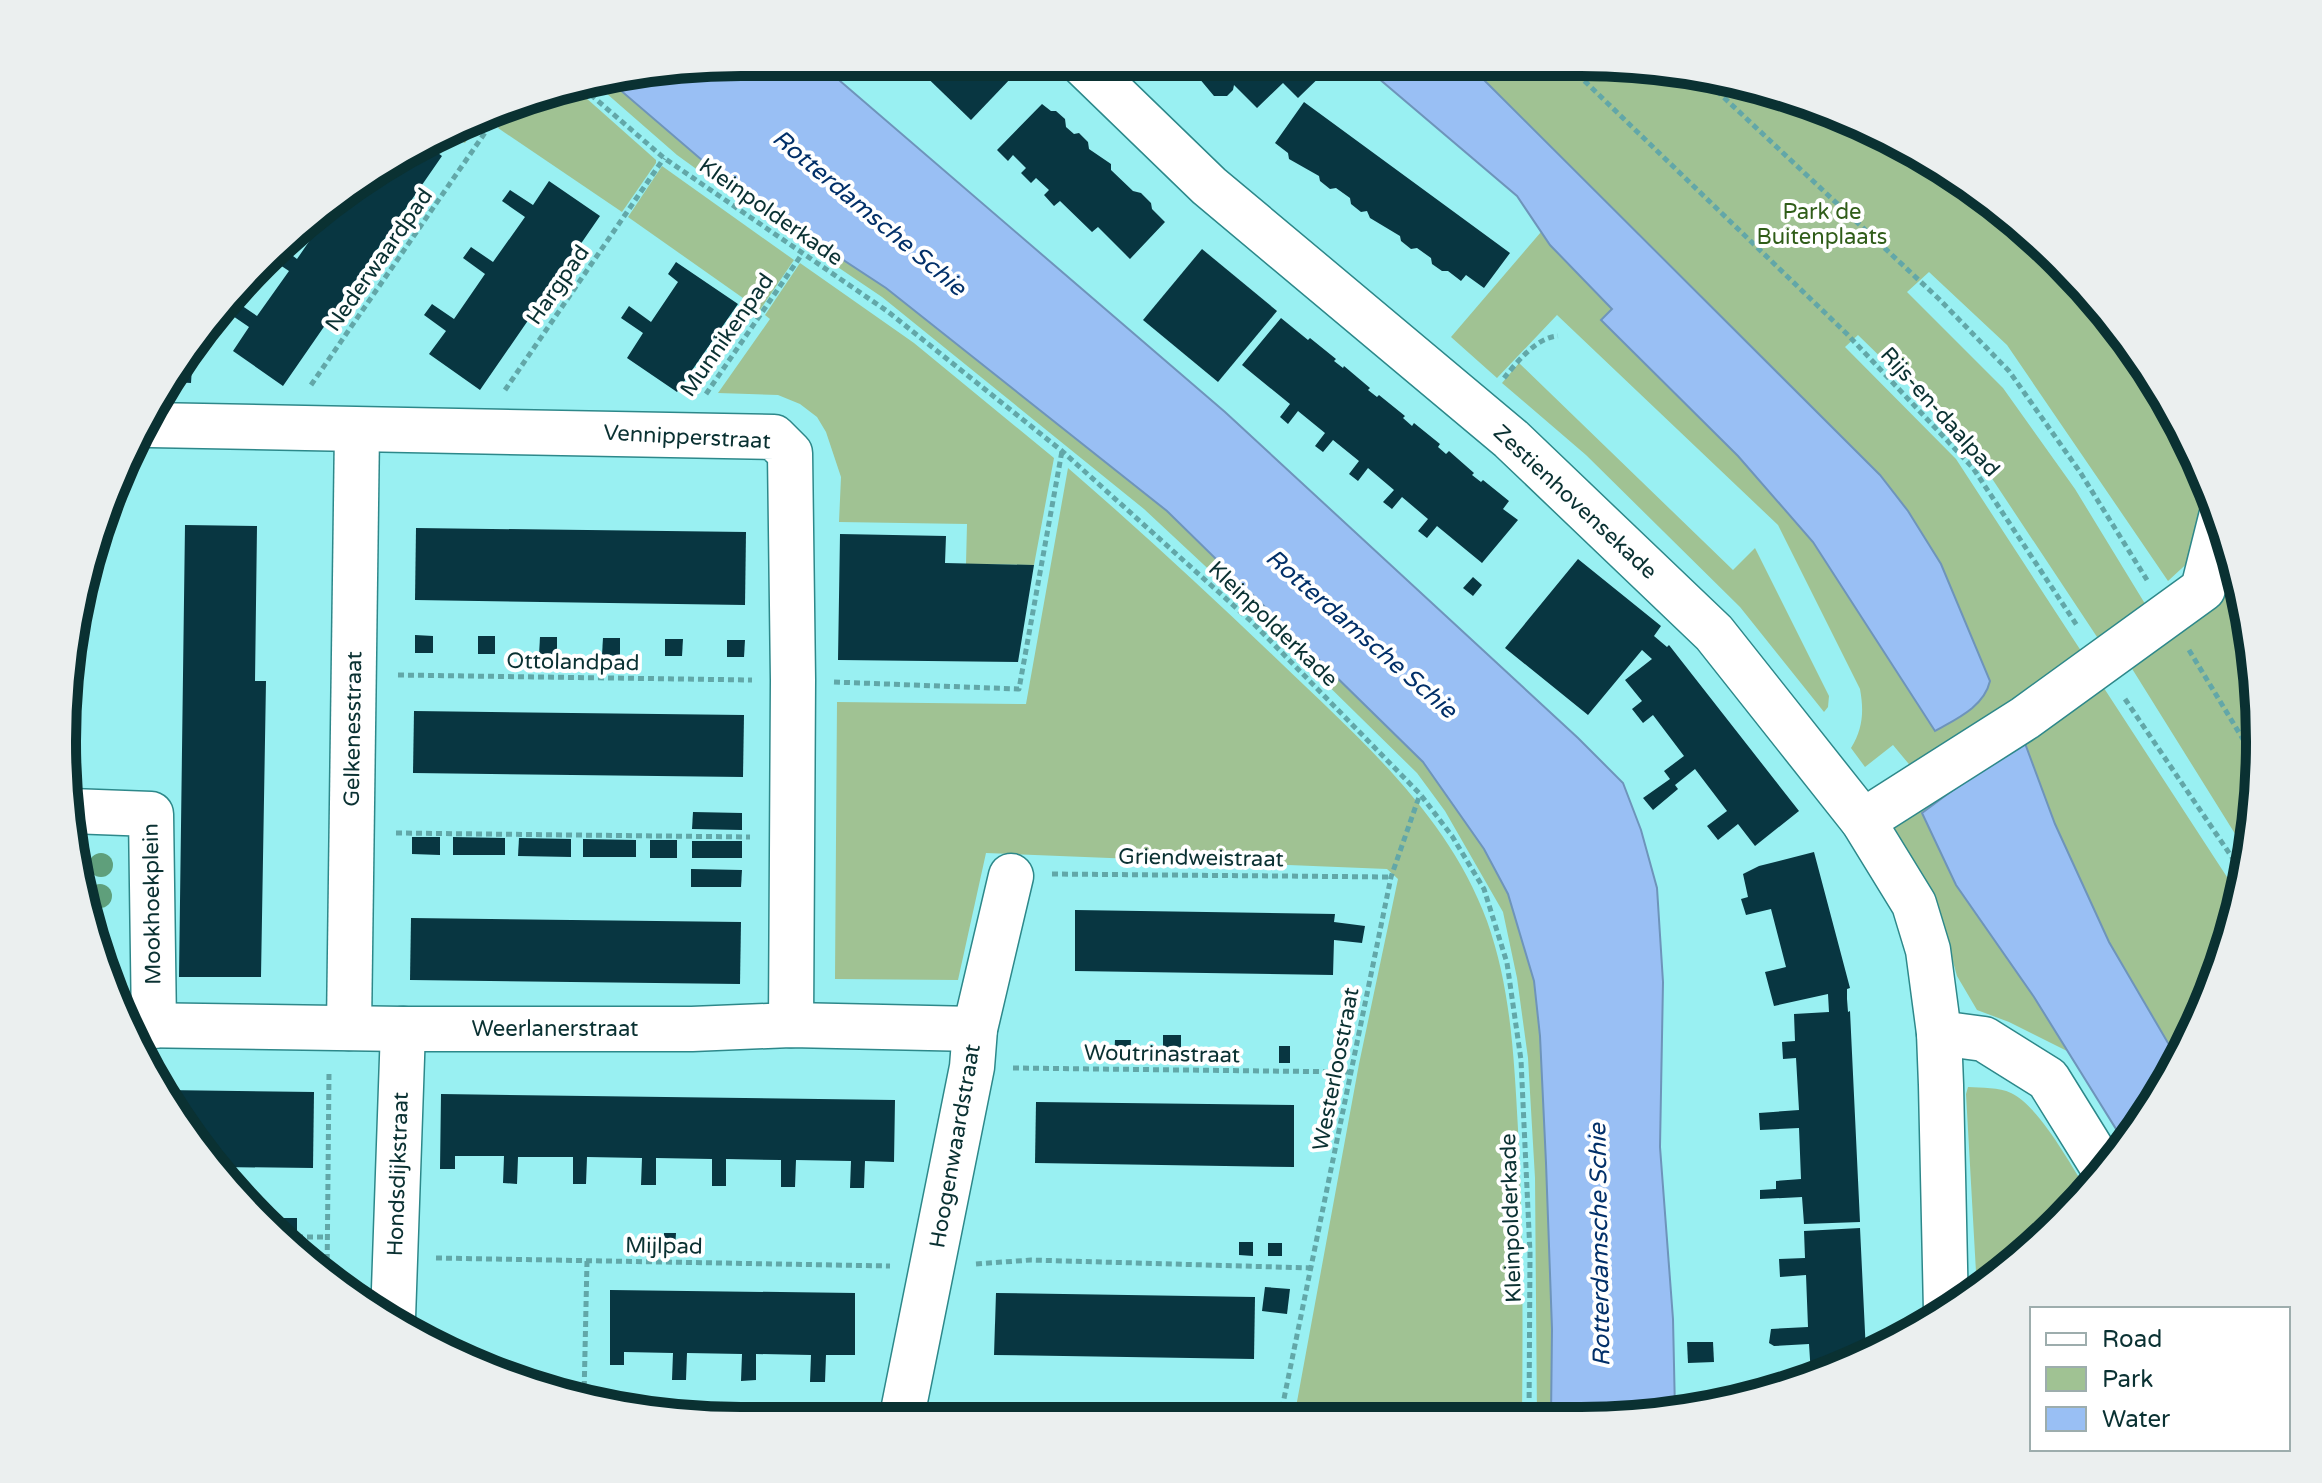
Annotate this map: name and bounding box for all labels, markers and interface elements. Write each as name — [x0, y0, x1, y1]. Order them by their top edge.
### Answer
water label: Rotterdamsche Schie — [766, 124, 973, 303]
street label: Kleinpolderkade — [694, 153, 848, 271]
street label: Nederwaardpad — [320, 183, 438, 337]
park label: Park de Buitenplaats — [1757, 199, 1887, 250]
street label: Hargpad — [521, 240, 595, 330]
street label: Munnikenpad — [675, 268, 779, 402]
street label: Rijs-en-daalpad — [1875, 342, 2005, 482]
street label: Zestienhovensekade — [1488, 419, 1662, 585]
street label: Vennipperstraat — [603, 420, 771, 454]
water label: Rotterdamsche Schie — [1260, 543, 1463, 726]
street label: Kleinpolderkade — [1203, 556, 1343, 692]
street label: Ottolandpad — [506, 648, 640, 676]
street label: Gelkenesstraat — [339, 651, 367, 807]
street label: Mookhoekplein — [138, 823, 166, 985]
street label: Griendweistraat — [1118, 844, 1284, 872]
street label: Westerloostraat — [1307, 985, 1365, 1153]
street label: Weerlanerstraat — [472, 1016, 638, 1042]
street label: Woutrinastraat — [1084, 1040, 1240, 1068]
street label: Hoogenwaardstraat — [924, 1042, 986, 1250]
street label: Hondsdijkstraat — [382, 1091, 414, 1257]
water label: Rotterdamsche Schie — [1583, 1122, 1617, 1367]
street label: Kleinpolderkade — [1495, 1133, 1527, 1303]
street label: Mijlpad — [625, 1232, 703, 1260]
legend — [2030, 1307, 2290, 1451]
text: Road — [2102, 1325, 2162, 1354]
text: Park — [2102, 1365, 2153, 1394]
text: Water — [2102, 1405, 2171, 1434]

